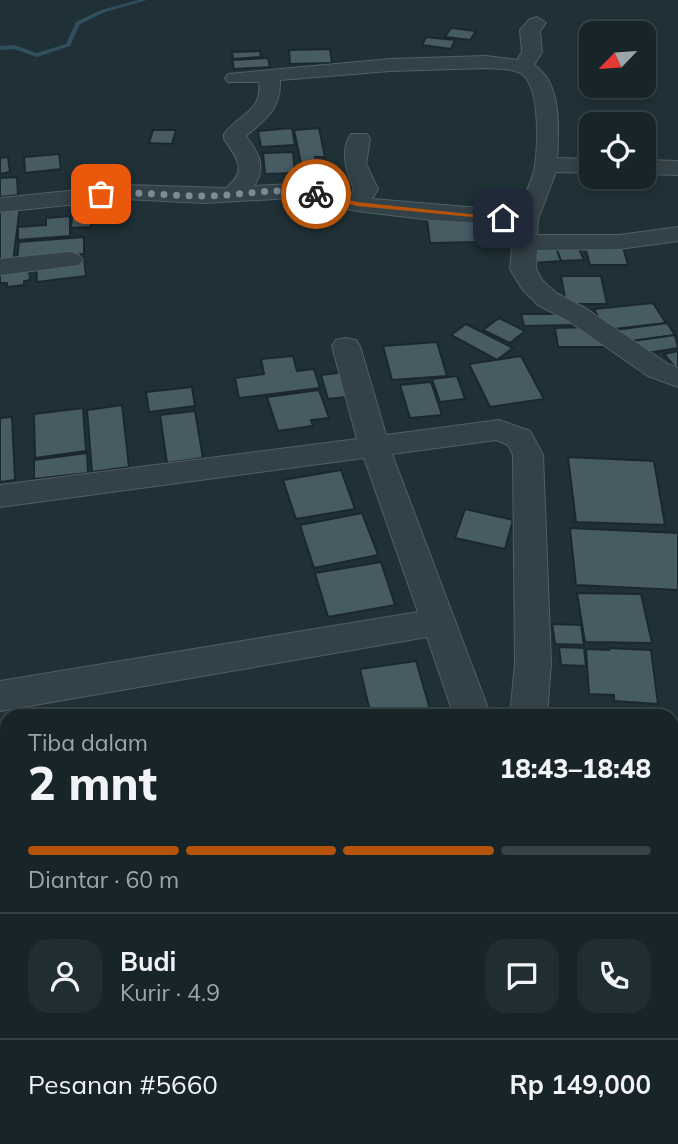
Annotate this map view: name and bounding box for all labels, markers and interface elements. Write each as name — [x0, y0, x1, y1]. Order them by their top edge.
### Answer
north arrow — [579, 21, 656, 98]
map controls — [579, 21, 656, 189]
button: locate — [579, 112, 656, 189]
courier — [281, 159, 351, 229]
pin — [71, 164, 131, 224]
icon: bag — [82, 175, 120, 213]
icon: bike — [297, 175, 335, 213]
pin — [473, 188, 533, 248]
icon: home — [484, 199, 522, 237]
text: Tiba dalam — [28, 728, 148, 757]
text: 18:43–18:48 — [500, 752, 651, 785]
text: 2 mnt — [28, 754, 157, 812]
text: Diantar · 60 m — [28, 865, 179, 894]
button: person — [28, 939, 102, 1013]
button: chat — [485, 939, 559, 1013]
button: phone — [577, 939, 651, 1013]
text: Budi — [120, 945, 176, 978]
text: Kurir · 4.9 — [120, 978, 220, 1007]
text: Pesanan #5660 — [28, 1068, 218, 1101]
text: Rp 149,000 — [509, 1068, 651, 1101]

